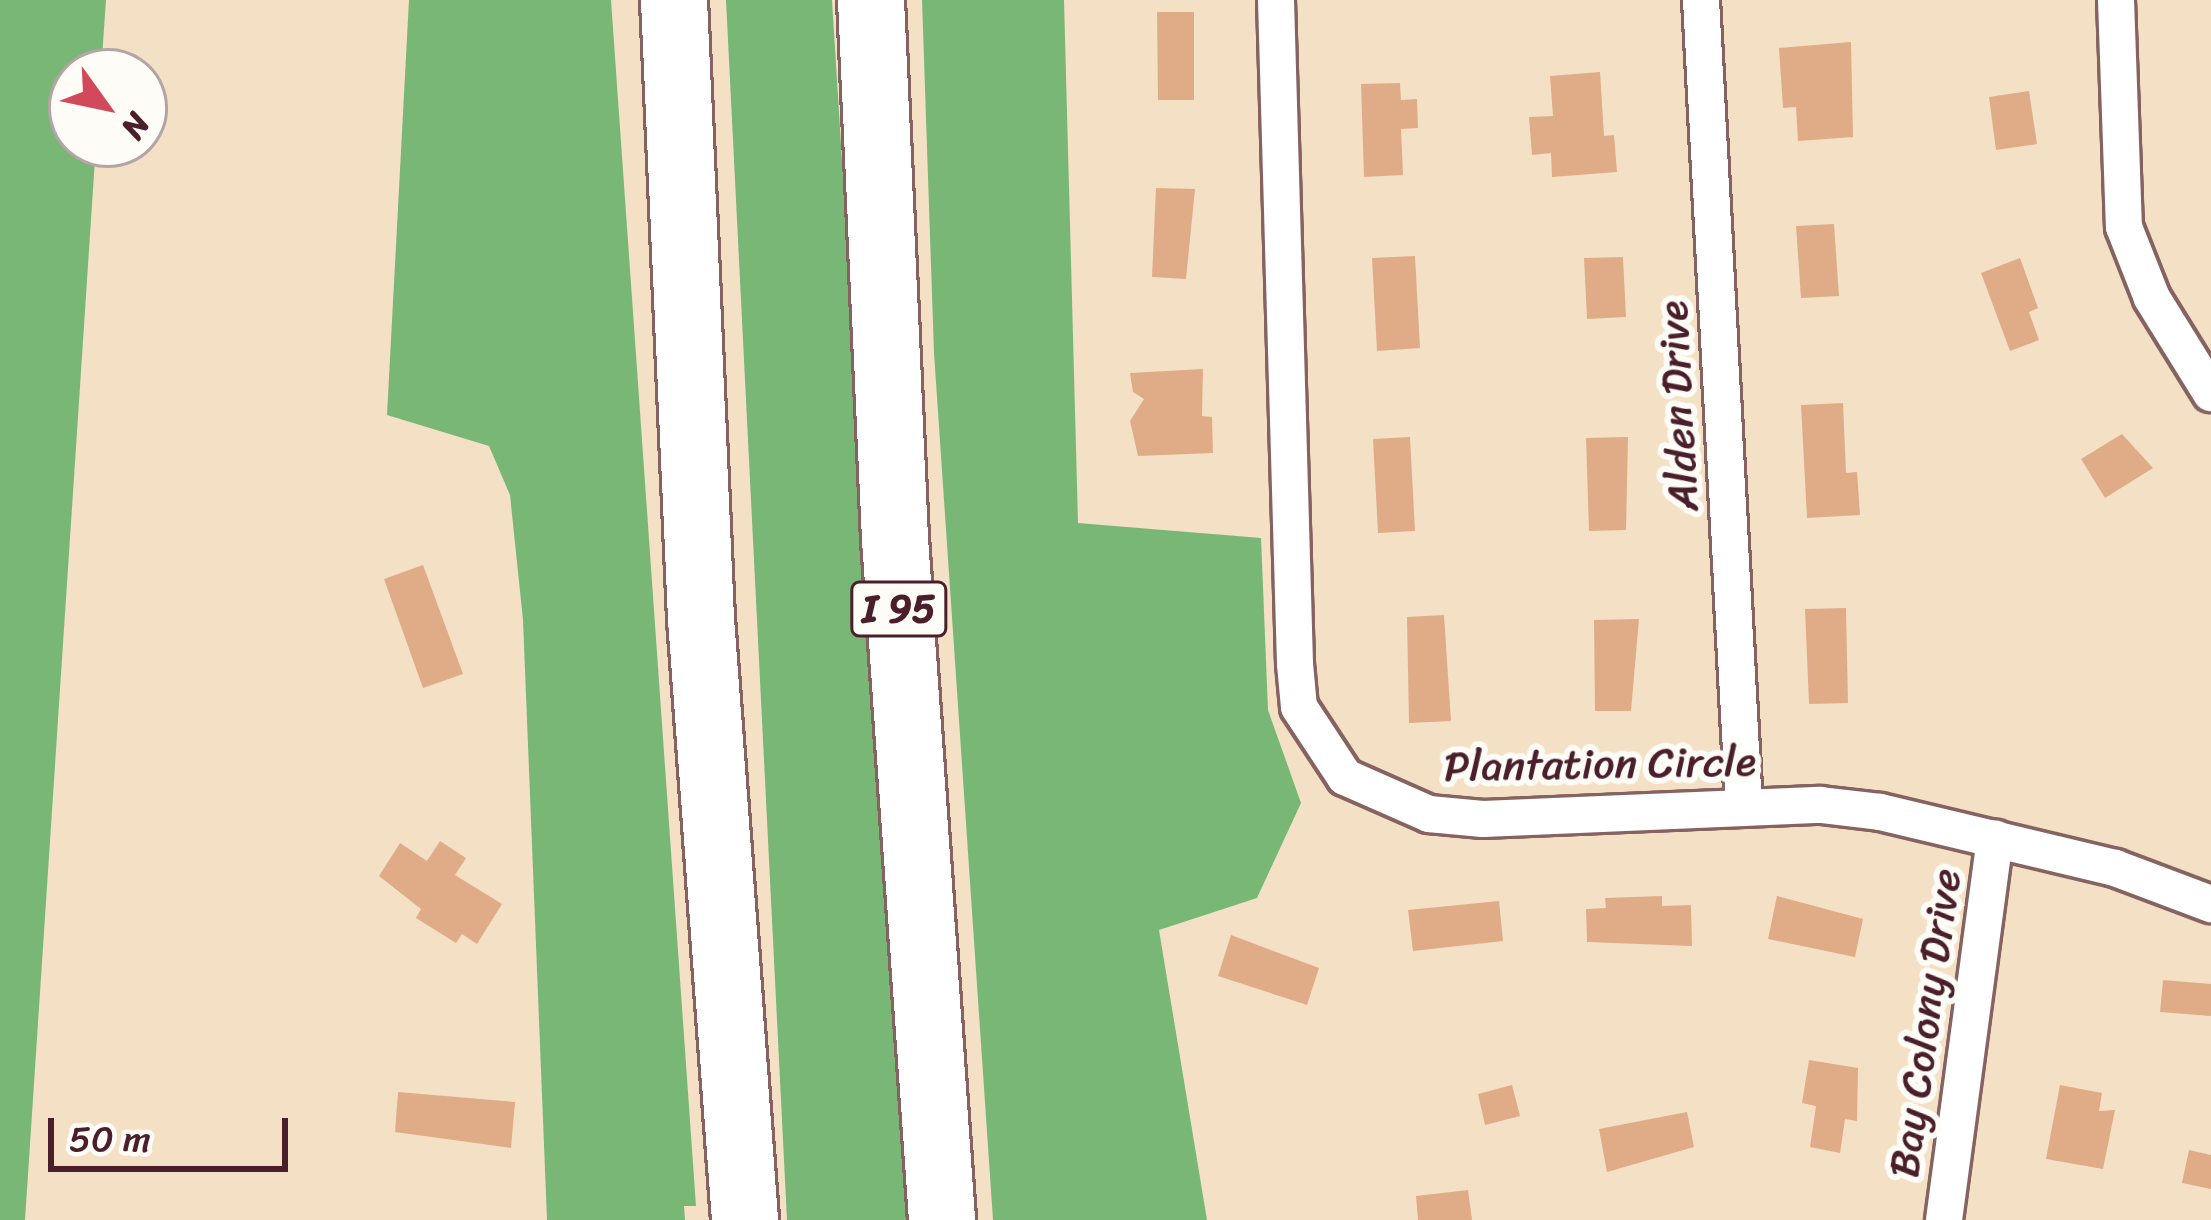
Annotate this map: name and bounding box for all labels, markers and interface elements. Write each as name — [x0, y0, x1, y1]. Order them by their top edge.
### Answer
north arrow — [48, 48, 168, 168]
text: N — [105, 101, 166, 151]
street label: Alden Drive — [1647, 299, 1709, 513]
road number: I 95 — [848, 576, 950, 642]
street label: Plantation Circle — [1443, 736, 1757, 792]
street label: Bay Colony Drive — [1878, 865, 1972, 1181]
scale bar — [54, 1094, 294, 1168]
text: 50 m — [69, 1107, 151, 1171]

